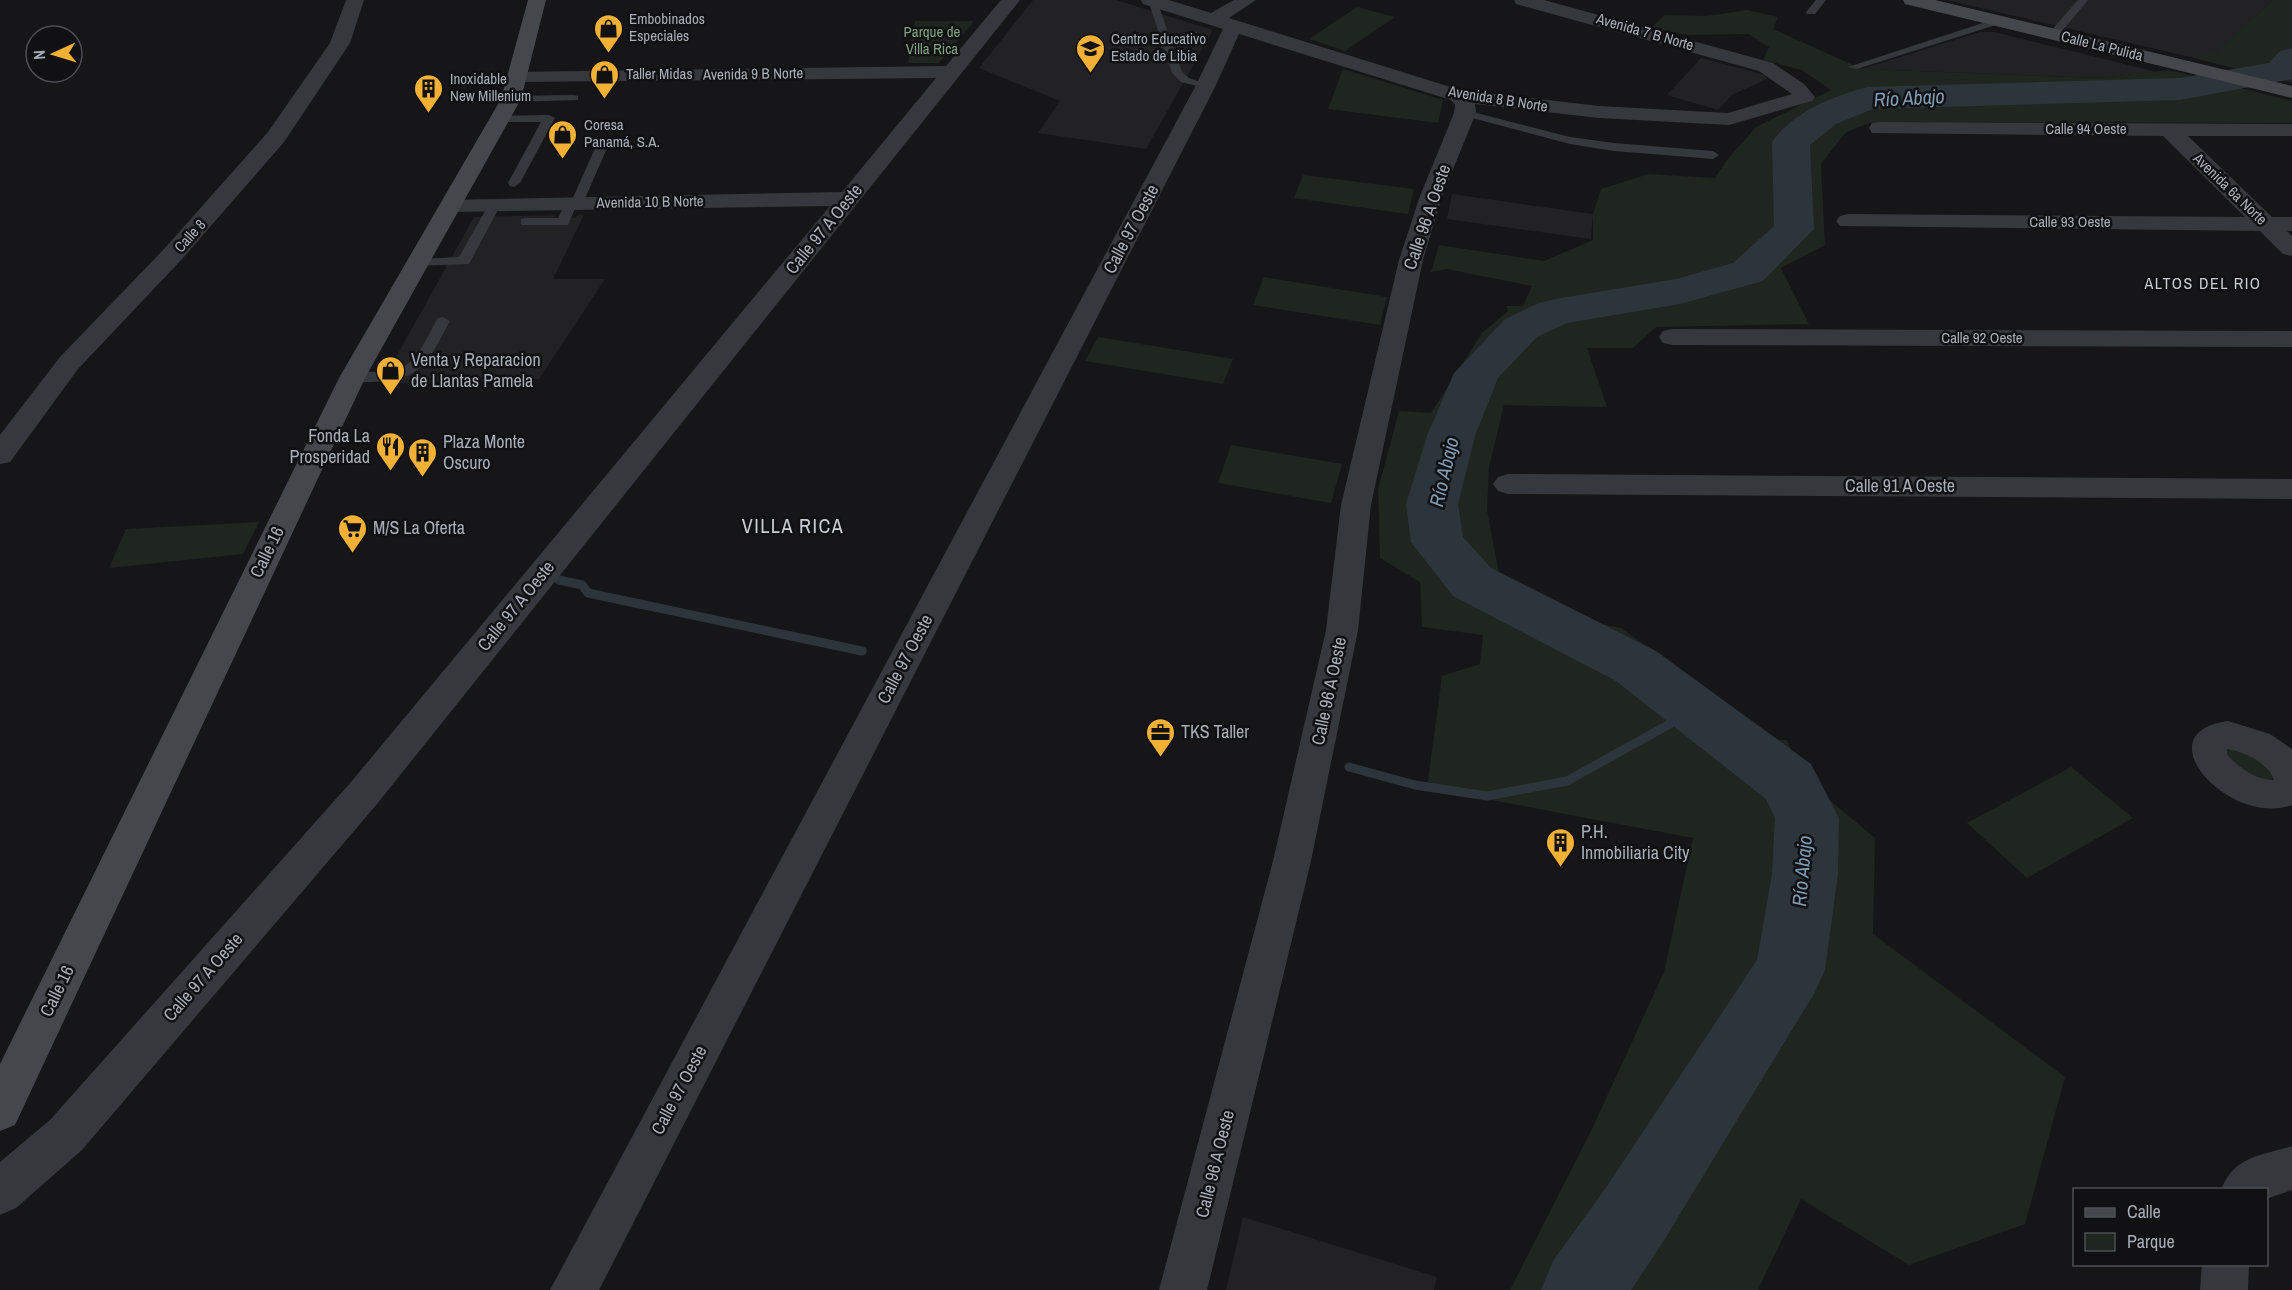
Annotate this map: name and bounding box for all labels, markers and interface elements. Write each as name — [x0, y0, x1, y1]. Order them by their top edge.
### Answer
street label: Avenida 7 B Norte — [1593, 7, 1696, 55]
place label: Embobinados Especiales — [629, 8, 705, 46]
shop icon: Embobinados Especiales — [592, 12, 624, 54]
park label: Parque de Villa Rica — [904, 21, 961, 59]
north arrow — [24, 24, 84, 84]
street label: Calle La Pulida — [2059, 25, 2145, 66]
place label: Centro Educativo Estado de Libia — [1111, 28, 1206, 66]
school or university icon: Centro Educativo Estado de Libia — [1074, 32, 1106, 74]
text: N — [28, 50, 50, 61]
shop icon: Taller Midas — [589, 58, 621, 100]
street label: Avenida 9 B Norte — [702, 62, 803, 85]
place label: Taller Midas — [626, 63, 693, 84]
place label: Inoxidable New Millenium — [450, 68, 531, 106]
building icon: Inoxidable New Millenium — [413, 72, 445, 114]
street label: Avenida 8 B Norte — [1446, 80, 1549, 117]
water label: Río Abajo — [1873, 82, 1945, 113]
place label: Coresa Panamá, S.A. — [584, 114, 660, 152]
shop icon: Coresa Panamá, S.A. — [547, 118, 579, 160]
street label: Calle 94 Oeste — [2045, 118, 2127, 139]
street label: Avenida 6a Norte — [2188, 147, 2272, 229]
street label: Calle 96 A Oeste — [1397, 161, 1456, 273]
street label: Calle 97 A Oeste — [779, 178, 868, 279]
street label: Calle 97 Oeste — [1097, 180, 1165, 278]
street label: Avenida 10 B Norte — [595, 190, 704, 213]
street label: Calle 93 Oeste — [2029, 211, 2111, 232]
street label: Calle 8 — [169, 214, 210, 257]
district label: ALTOS DEL RIO — [2143, 272, 2262, 294]
street label: Calle 92 Oeste — [1941, 327, 2023, 348]
place label: Venta y Reparacion de Llantas Pamela — [411, 347, 541, 393]
shop icon: Venta y Reparacion de Llantas Pamela — [374, 354, 406, 396]
place label: Fonda La Prosperidad — [290, 423, 370, 469]
place label: Plaza Monte Oscuro — [443, 429, 525, 475]
restaurant icon: Fonda La Prosperidad — [375, 430, 407, 472]
water label: Río Abajo — [1422, 434, 1465, 509]
building icon: Plaza Monte Oscuro — [406, 436, 438, 478]
street label: Calle 91 A Oeste — [1845, 473, 1955, 498]
supermarket icon: M/S La Oferta — [336, 512, 368, 554]
district label: VILLA RICA — [742, 512, 844, 539]
place label: M/S La Oferta — [373, 515, 465, 540]
street label: Calle 16 — [243, 522, 290, 582]
street label: Calle 97 A Oeste — [471, 555, 560, 656]
street label: Calle 97 Oeste — [871, 610, 939, 708]
street label: Calle 96 A Oeste — [1305, 635, 1352, 747]
office icon: TKS Taller — [1144, 716, 1176, 758]
place label: TKS Taller — [1181, 719, 1249, 744]
place label: P.H. Inmobiliaria City — [1581, 819, 1690, 865]
building icon: P.H. Inmobiliaria City — [1544, 826, 1576, 868]
water label: Río Abajo — [1785, 834, 1818, 907]
street label: Calle 97 A Oeste — [157, 927, 248, 1026]
street label: Calle 16 — [33, 961, 80, 1021]
street label: Calle 97 Oeste — [645, 1041, 713, 1139]
street label: Calle 96 A Oeste — [1189, 1108, 1240, 1220]
legend — [2073, 1188, 2268, 1266]
text: Calle — [2127, 1199, 2161, 1224]
text: Parque — [2127, 1229, 2175, 1254]

